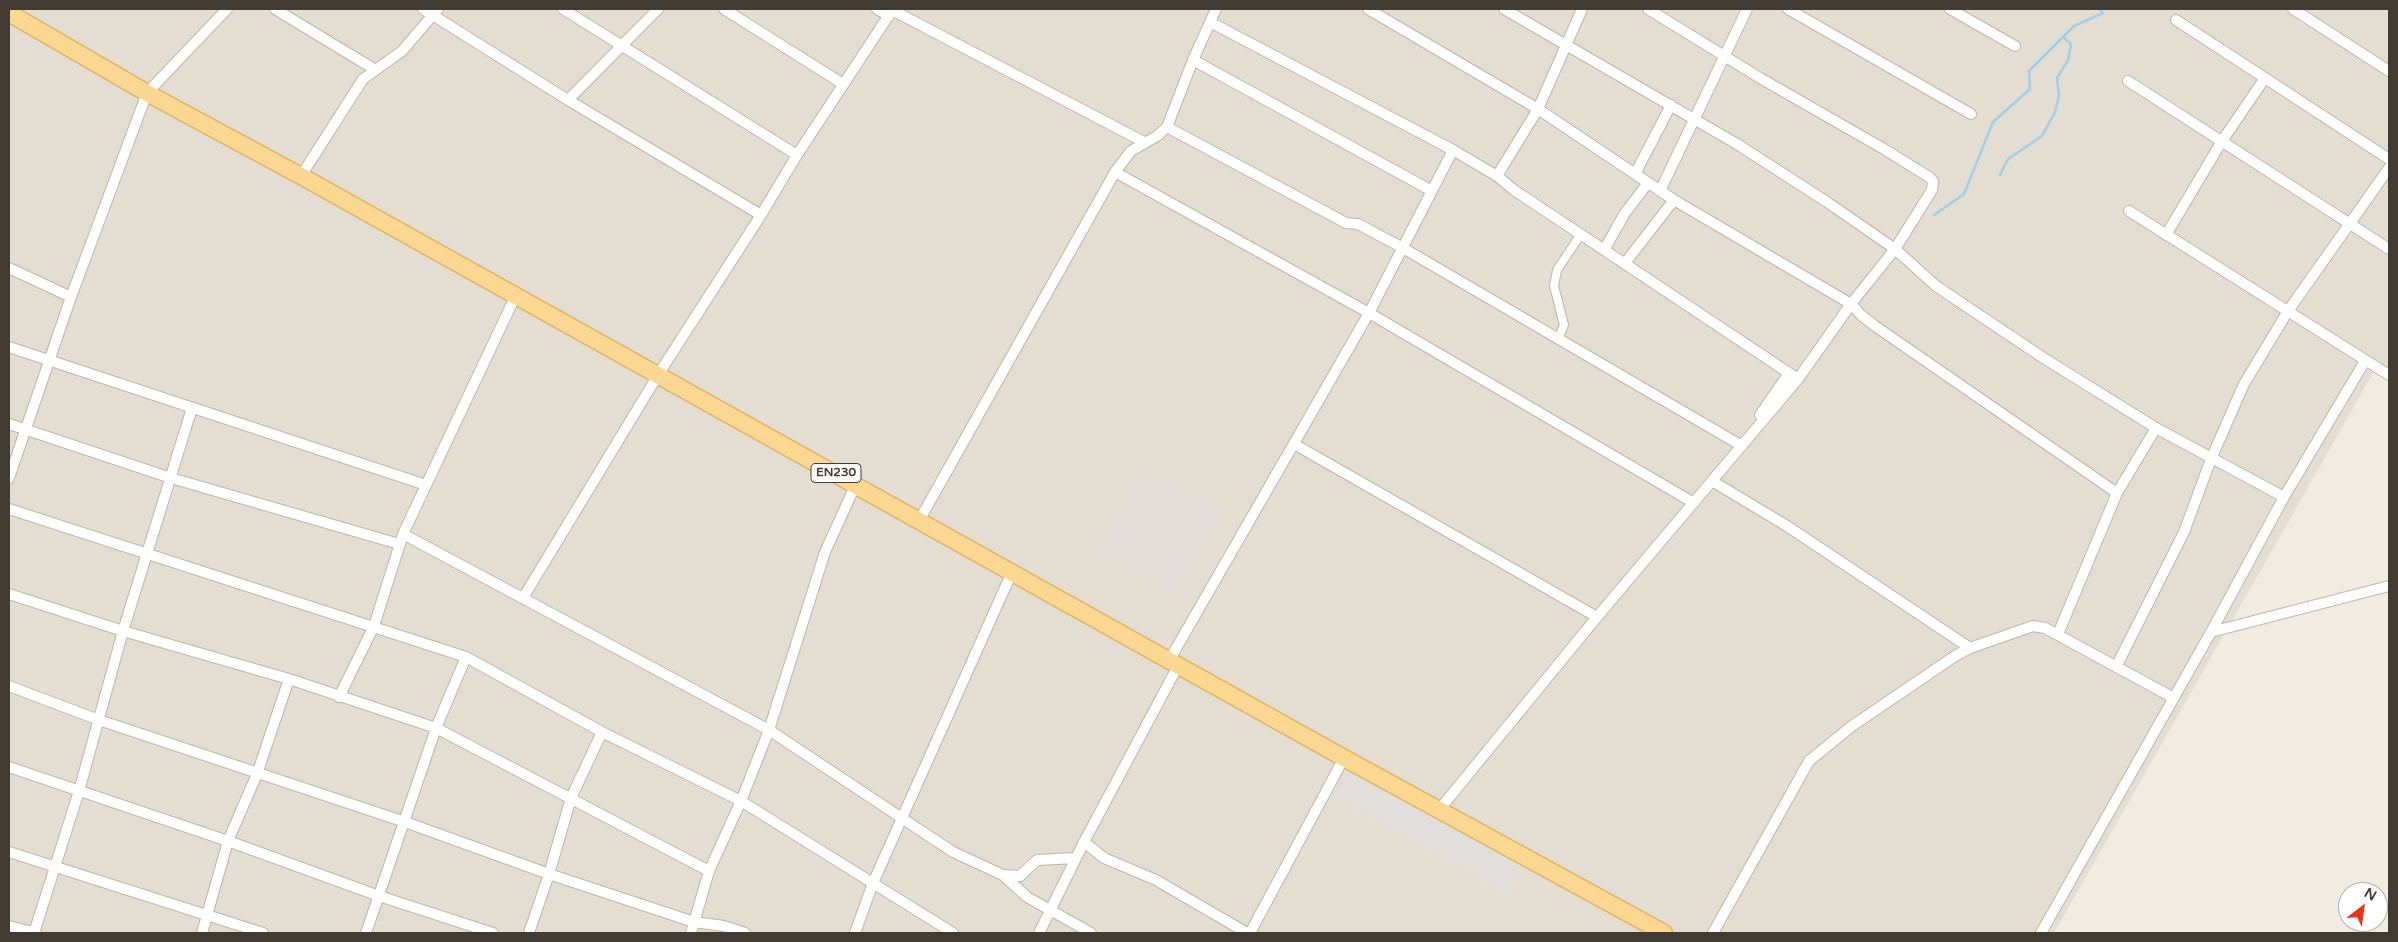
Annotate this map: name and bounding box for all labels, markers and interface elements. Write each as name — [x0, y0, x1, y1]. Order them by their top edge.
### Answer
road number: EN230 — [811, 463, 861, 482]
north arrow — [2338, 882, 2388, 932]
text: N — [2361, 884, 2379, 905]

